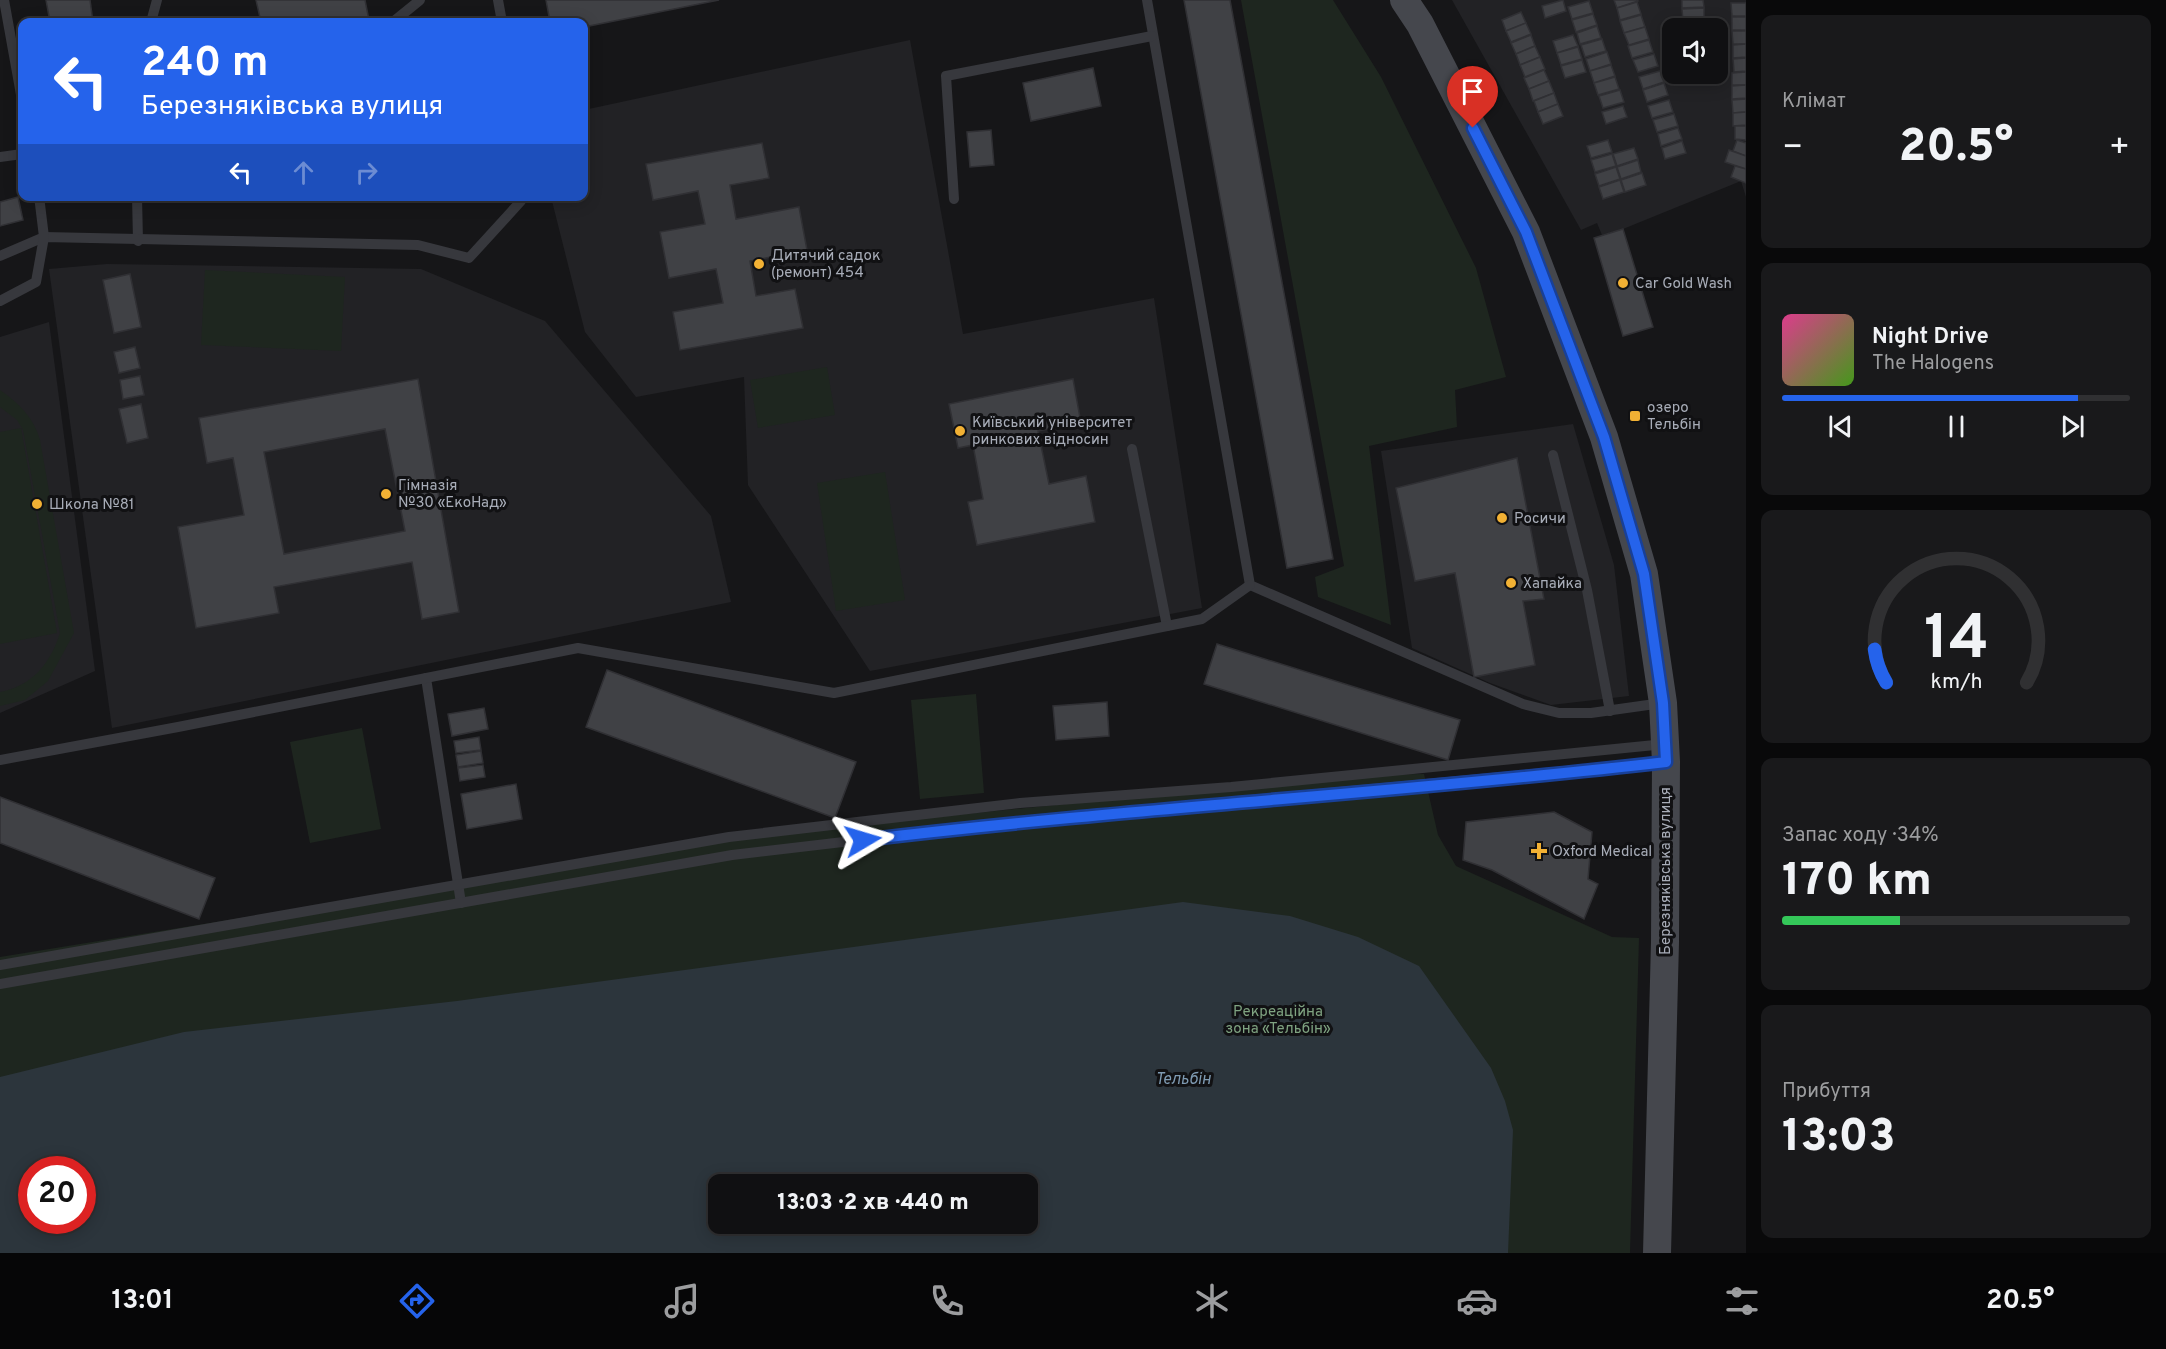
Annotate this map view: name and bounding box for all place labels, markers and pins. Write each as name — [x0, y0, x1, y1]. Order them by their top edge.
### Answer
pin — [1447, 66, 1498, 128]
place label: Дитячий садок (ремонт) 454 — [771, 247, 881, 283]
marker: Дитячий садок (ремонт) 454 — [752, 257, 766, 271]
place label: Car Gold Wash — [1635, 275, 1732, 294]
marker: Car Gold Wash — [1616, 276, 1630, 290]
place label: озеро Тельбін — [1647, 399, 1701, 435]
marker: озеро Тельбін — [1628, 409, 1642, 423]
place label: Київський університет ринкових відносин — [972, 414, 1132, 450]
marker: Київський університет ринкових відносин — [953, 424, 967, 438]
place label: Гімназія №30 «ЕкоНад» — [398, 477, 507, 513]
marker: Гімназія №30 «ЕкоНад» — [379, 487, 393, 501]
place label: Школа №81 — [49, 496, 134, 515]
marker: Школа №81 — [30, 497, 44, 511]
place label: Росичи — [1514, 510, 1566, 529]
marker: Росичи — [1495, 511, 1509, 525]
place label: Хапайка — [1523, 575, 1582, 594]
marker: Хапайка — [1504, 576, 1518, 590]
marker: Oxford Medical — [1530, 842, 1548, 860]
place label: Oxford Medical — [1552, 843, 1652, 862]

